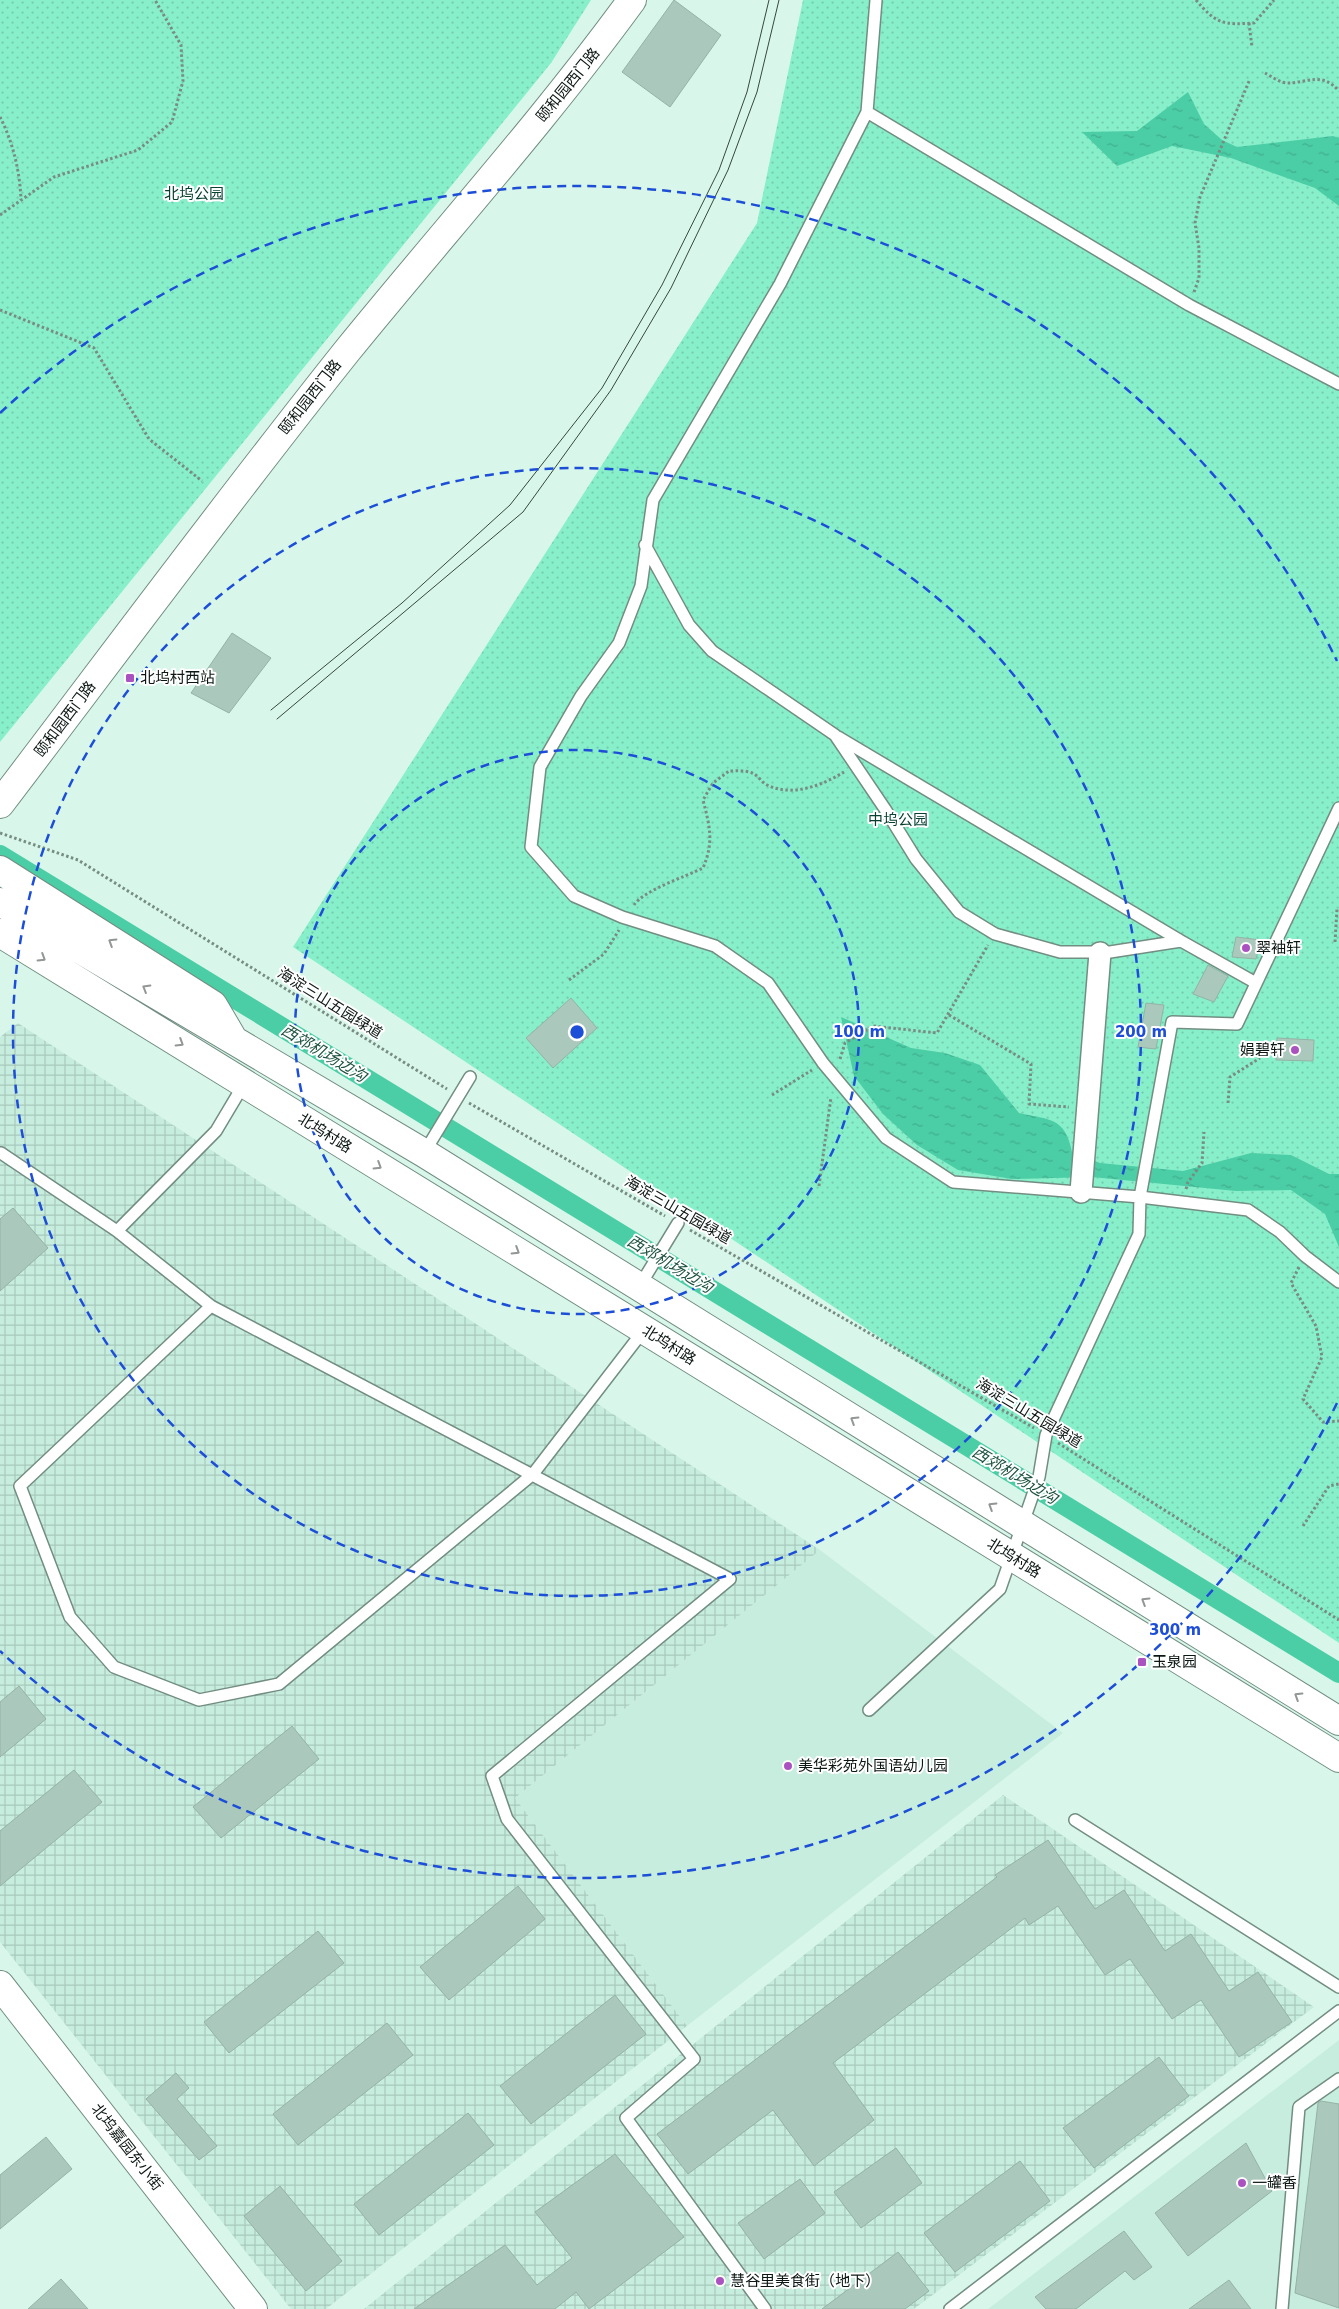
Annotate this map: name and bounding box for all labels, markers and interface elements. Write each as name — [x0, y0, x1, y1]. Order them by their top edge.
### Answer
street label: 颐和园西门路 — [533, 44, 603, 126]
park label: 北坞公园 — [164, 185, 224, 203]
street label: 颐和园西门路 — [275, 356, 345, 438]
place label: 北坞村西站 — [140, 669, 215, 687]
marker: 北坞村西站 — [124, 672, 136, 684]
street label: 颐和园西门路 — [31, 678, 99, 760]
park label: 中坞公园 — [868, 811, 928, 829]
one-way arrow — [108, 939, 118, 948]
place label: 翠袖轩 — [1256, 939, 1301, 957]
marker: 翠袖轩 — [1240, 942, 1252, 954]
one-way arrow — [36, 952, 45, 962]
street label: 海淀三山五园绿道 — [274, 964, 386, 1042]
one-way arrow — [143, 985, 152, 995]
water label: 西郊机场边沟 — [278, 1020, 372, 1087]
centre of rings — [568, 1023, 586, 1041]
text: 100 m — [833, 1023, 885, 1041]
text: 200 m — [1115, 1023, 1167, 1041]
one-way arrow — [174, 1037, 183, 1047]
place label: 娟碧轩 — [1240, 1041, 1285, 1059]
marker: 娟碧轩 — [1289, 1044, 1301, 1056]
street label: 北坞村路 — [295, 1109, 355, 1157]
one-way arrow — [372, 1159, 381, 1169]
street label: 海淀三山五园绿道 — [622, 1172, 734, 1248]
water label: 西郊机场边沟 — [624, 1231, 718, 1298]
one-way arrow — [511, 1244, 520, 1254]
street label: 北坞村路 — [639, 1321, 699, 1369]
street label: 海淀三山五园绿道 — [973, 1374, 1085, 1452]
one-way arrow — [850, 1417, 859, 1426]
water label: 西郊机场边沟 — [969, 1442, 1063, 1509]
one-way arrow — [988, 1502, 997, 1512]
street label: 北坞村路 — [984, 1534, 1044, 1582]
one-way arrow — [1141, 1597, 1150, 1607]
text: 300 m — [1149, 1621, 1201, 1639]
place label: 玉泉园 — [1152, 1653, 1197, 1671]
marker: 玉泉园 — [1136, 1656, 1148, 1668]
one-way arrow — [1294, 1692, 1303, 1702]
place label: 美华彩苑外国语幼儿园 — [798, 1757, 948, 1775]
marker: 美华彩苑外国语幼儿园 — [782, 1760, 794, 1772]
street label: 北坞嘉园东小街 — [88, 2100, 166, 2194]
place label: 一罐香 — [1252, 2174, 1297, 2192]
marker: 一罐香 — [1236, 2177, 1248, 2189]
place label: 慧谷里美食街（地下） — [730, 2272, 880, 2290]
marker: 慧谷里美食街（地下） — [714, 2275, 726, 2287]

